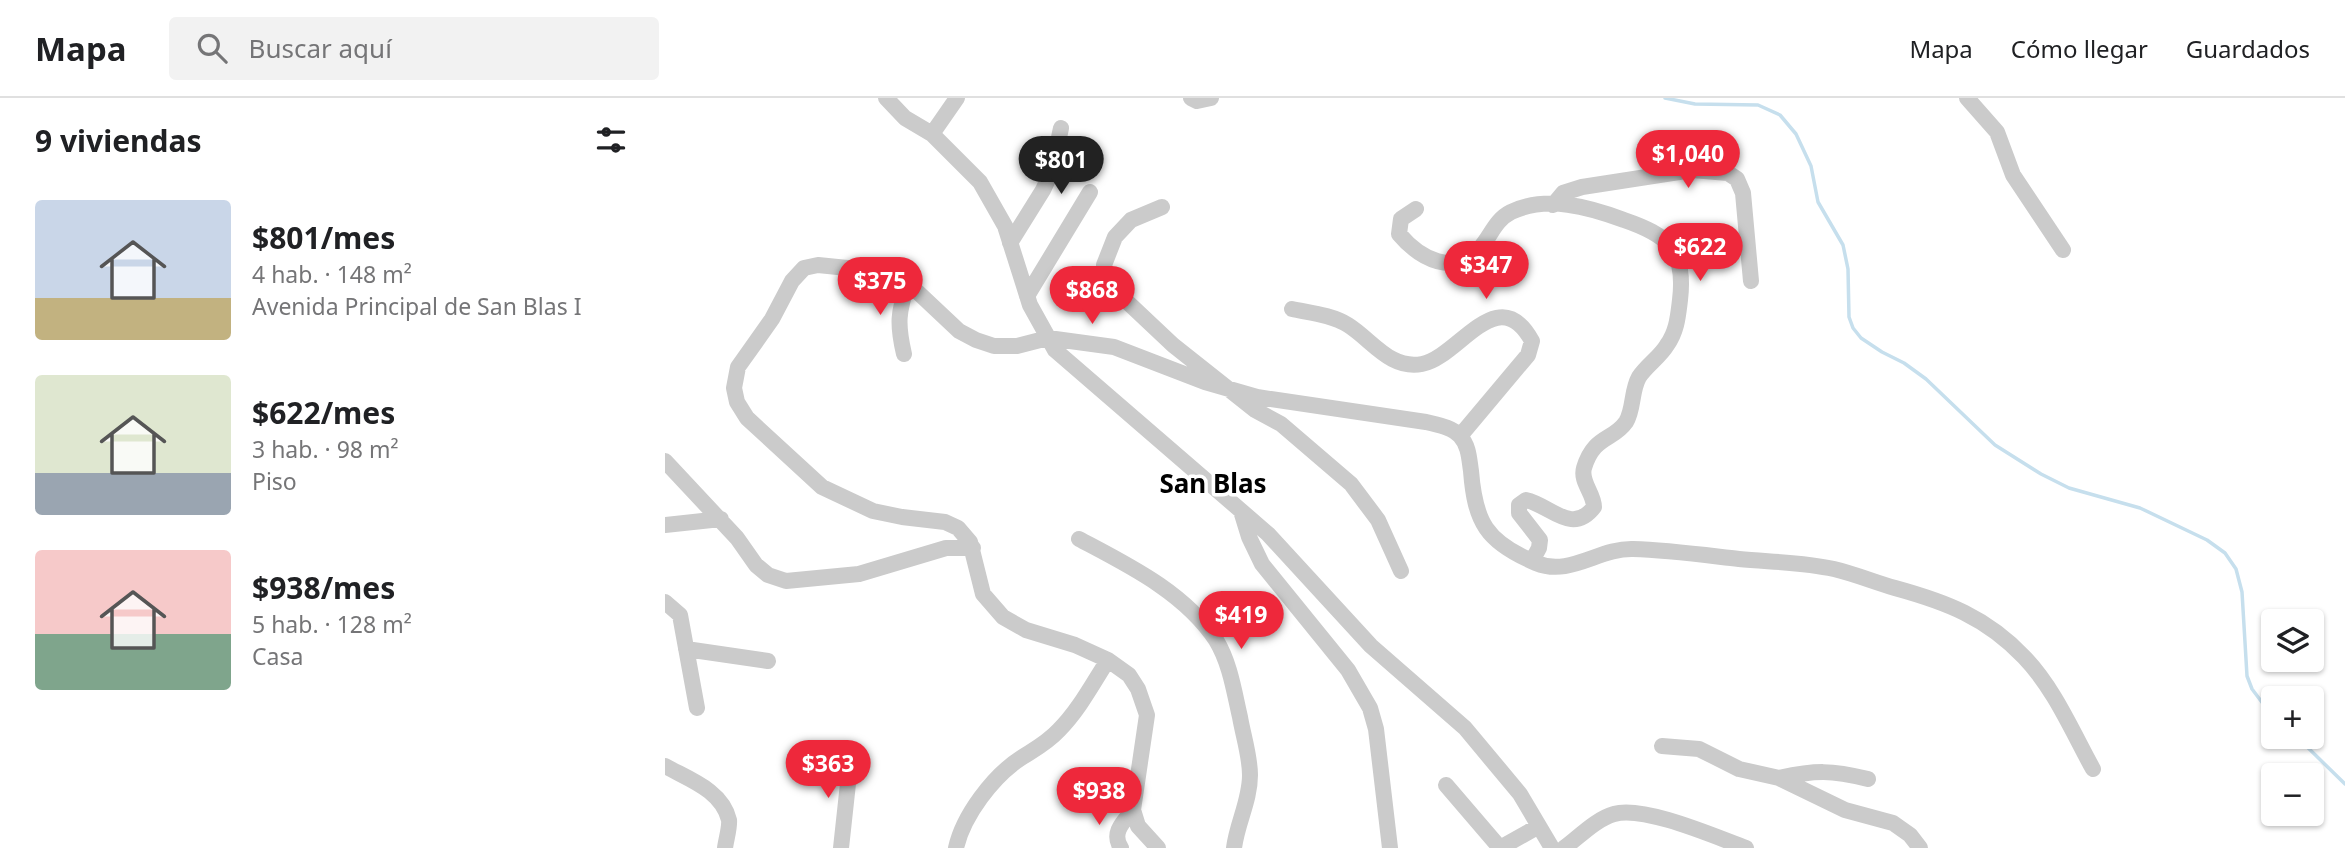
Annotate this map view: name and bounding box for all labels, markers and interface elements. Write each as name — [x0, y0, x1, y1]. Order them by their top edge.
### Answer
search box — [169, 17, 659, 80]
text: Mapa — [35, 26, 127, 71]
icon: search — [193, 29, 231, 67]
text: Buscar aquí — [249, 30, 392, 66]
text: Mapa — [1909, 32, 1973, 65]
text: Cómo llegar — [2011, 32, 2148, 65]
text: Guardados — [2186, 32, 2310, 65]
text: 9 viviendas — [35, 120, 202, 161]
icon: filters — [592, 121, 630, 159]
pin: $1,040 — [1631, 130, 1745, 190]
pin: $801 — [1020, 136, 1102, 196]
text: $1,040 — [1652, 137, 1724, 169]
text: $801 — [1035, 143, 1087, 175]
text: $801/mes — [252, 217, 395, 258]
pin: $622 — [1659, 223, 1741, 283]
icon: home — [91, 228, 175, 312]
text: $622 — [1674, 230, 1726, 262]
pin: $347 — [1445, 242, 1527, 301]
text: $347 — [1460, 248, 1512, 280]
text: 4 hab. · 148 m² — [252, 258, 412, 290]
pin: $375 — [839, 258, 921, 317]
text: $375 — [854, 264, 906, 296]
pin: $868 — [1051, 266, 1133, 326]
text: $868 — [1066, 273, 1118, 305]
text: Avenida Principal de San Blas I — [252, 290, 581, 322]
text: $622/mes — [252, 392, 395, 433]
icon: home — [91, 403, 175, 487]
text: 3 hab. · 98 m² — [252, 433, 399, 465]
text: Piso — [252, 465, 297, 497]
district label: San Blas — [1159, 465, 1267, 501]
text: $938/mes — [252, 567, 395, 608]
icon: home — [91, 578, 175, 662]
pin: $419 — [1200, 592, 1282, 651]
text: $419 — [1215, 598, 1267, 630]
text: 5 hab. · 128 m² — [252, 608, 412, 640]
map controls — [2261, 609, 2324, 826]
button: layers — [2261, 609, 2324, 672]
text: Casa — [252, 640, 303, 672]
button: + — [2261, 686, 2324, 749]
pin: $363 — [787, 740, 869, 800]
text: $363 — [802, 747, 854, 779]
button: − — [2261, 763, 2324, 826]
pin: $938 — [1058, 768, 1140, 827]
text: $938 — [1073, 774, 1125, 806]

